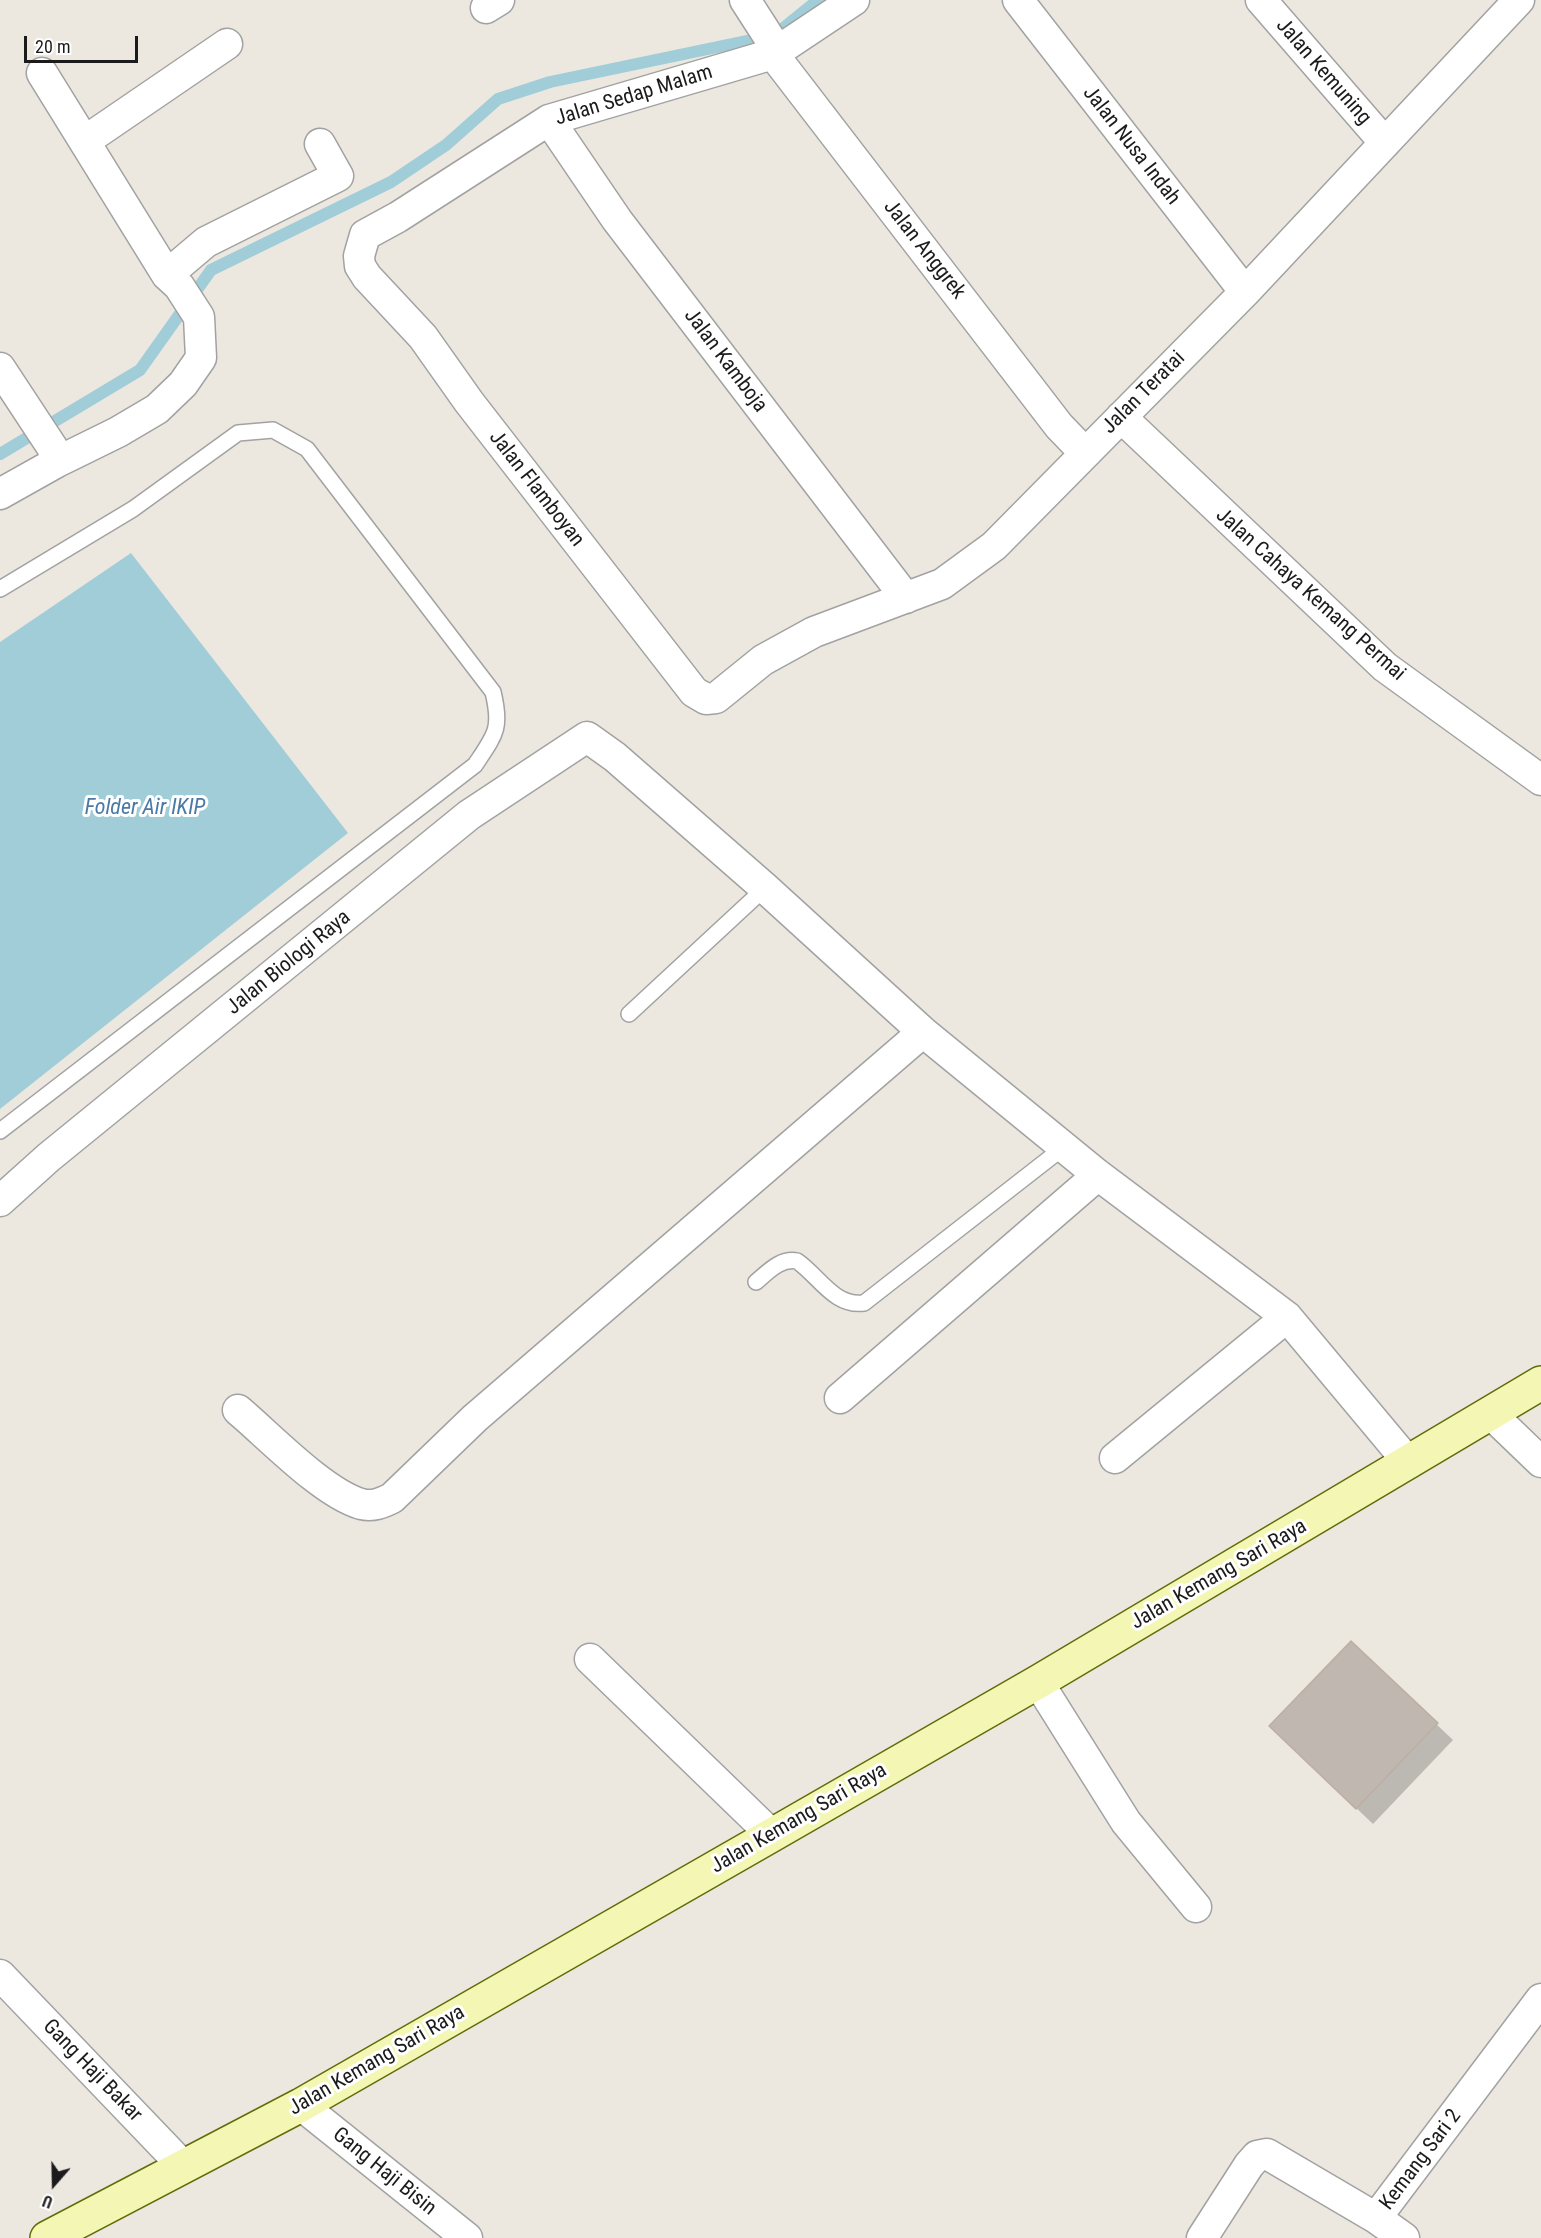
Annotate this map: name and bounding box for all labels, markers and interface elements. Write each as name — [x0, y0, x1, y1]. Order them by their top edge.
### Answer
street label: Jalan Kemuning — [1270, 14, 1376, 130]
scale bar — [27, 24, 141, 62]
text: 20 m — [35, 36, 70, 57]
street label: Jalan Sedap Malam — [552, 60, 716, 132]
street label: Jalan Nusa Indah — [1077, 82, 1185, 210]
street label: Jalan Anggrek — [878, 196, 970, 304]
street label: Jalan Kamboja — [678, 304, 772, 418]
street label: Jalan Teratai — [1097, 346, 1191, 440]
street label: Jalan Flamboyan — [483, 426, 589, 552]
street label: Jalan Cahaya Kemang Permai — [1210, 503, 1410, 687]
water label: Folder Air IKIP — [85, 795, 205, 821]
street label: Jalan Biologi Raya — [222, 905, 356, 1021]
street label: Jalan Kemang Sari Raya — [1127, 1514, 1311, 1636]
street label: Jalan Kemang Sari Raya — [707, 1758, 891, 1880]
street label: Jalan Kemang Sari Raya — [285, 2000, 469, 2122]
street label: Gang Haji Bakar — [37, 2015, 147, 2127]
street label: Kemang Sari 2 — [1375, 2105, 1467, 2215]
street label: Gang Haji Bisin — [327, 2123, 441, 2221]
north arrow — [24, 2154, 84, 2214]
text: U — [40, 2191, 55, 2212]

